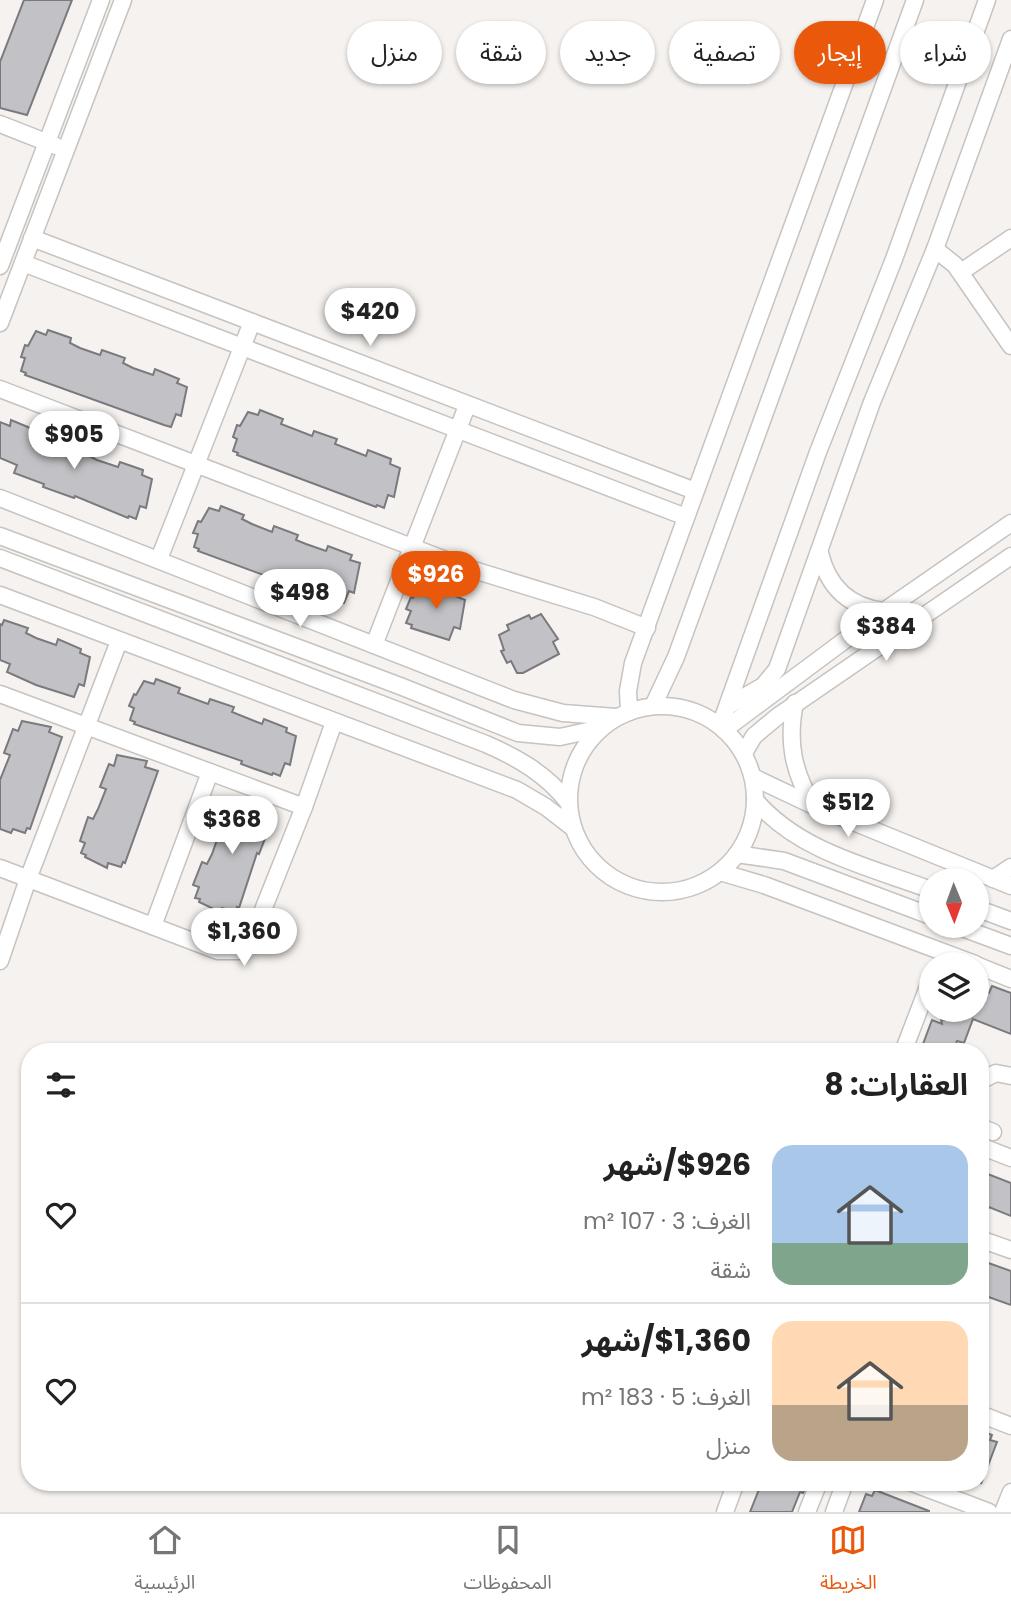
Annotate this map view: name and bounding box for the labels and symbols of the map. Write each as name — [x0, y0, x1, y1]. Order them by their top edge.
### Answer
pin: $420 — [329, 288, 411, 348]
pin: $905 — [33, 412, 115, 471]
pin: $926 — [395, 552, 477, 611]
pin: $498 — [259, 570, 341, 629]
pin: $384 — [845, 604, 927, 663]
pin: $512 — [807, 780, 889, 839]
pin: $368 — [191, 796, 273, 856]
north arrow — [919, 868, 989, 938]
pin: $1,360 — [187, 908, 301, 968]

